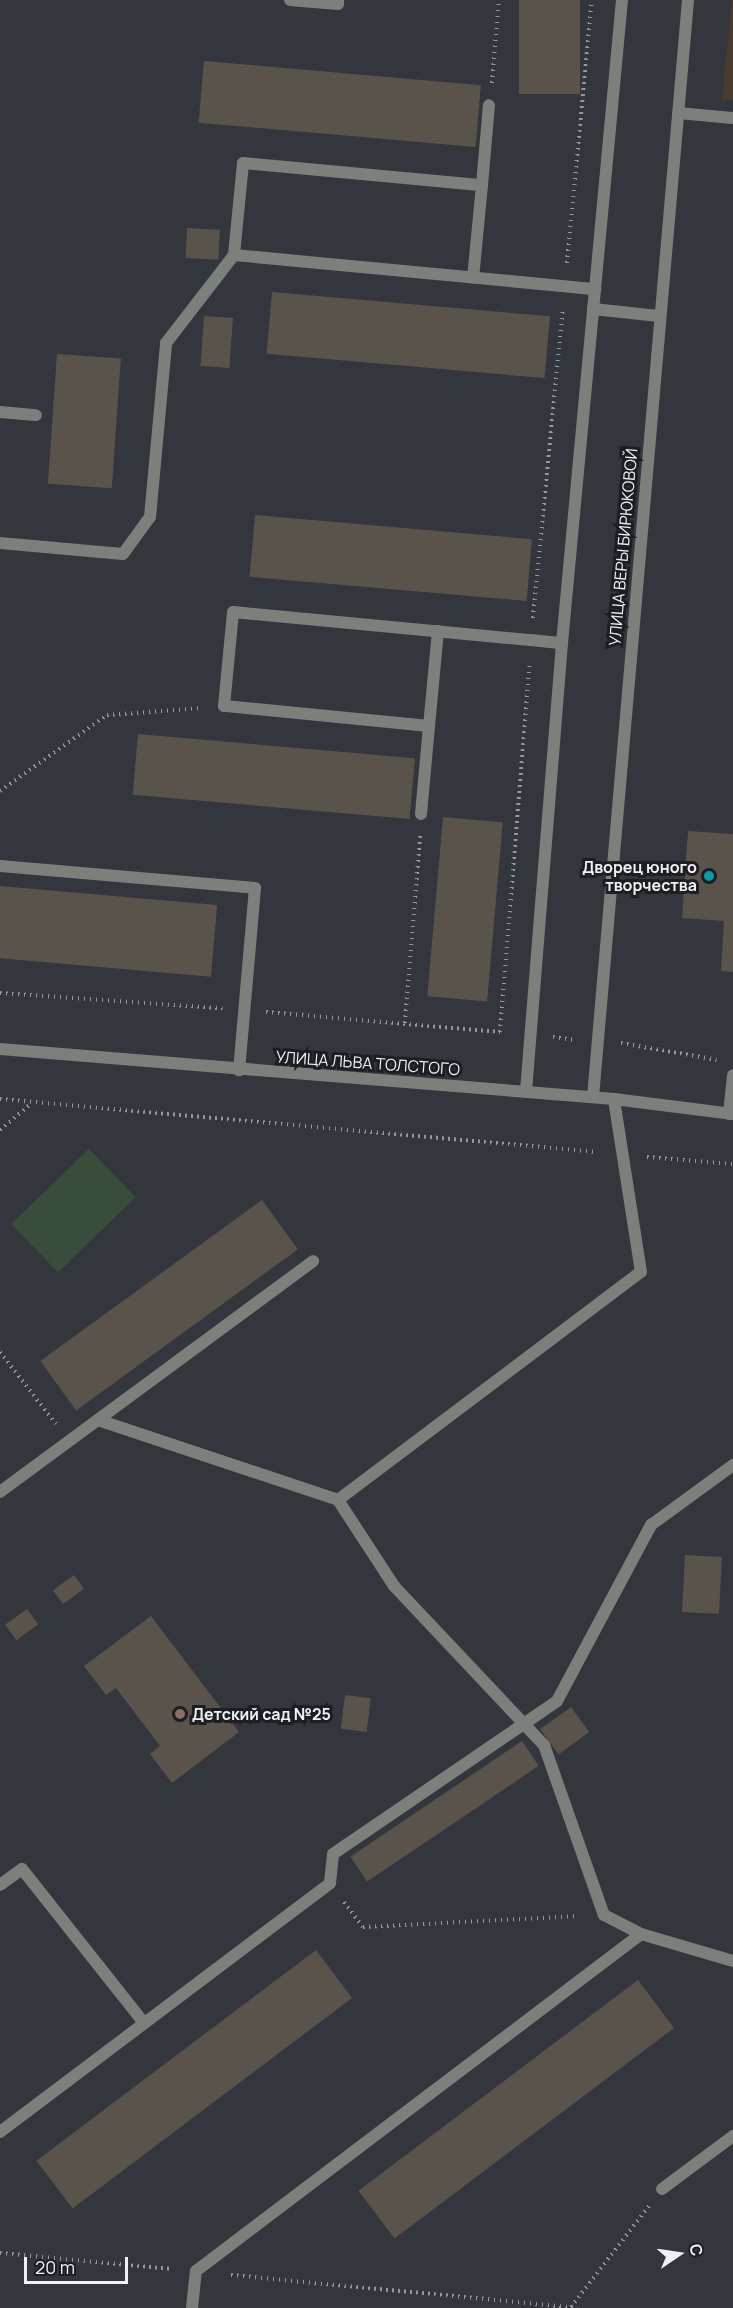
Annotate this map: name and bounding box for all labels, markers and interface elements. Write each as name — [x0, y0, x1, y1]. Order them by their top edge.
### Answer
street label: УЛИЦА ВЕРЫ БИРЮКОВОЙ — [605, 448, 641, 646]
place label: Дворец юного творчества — [582, 857, 697, 895]
marker: Дворец юного творчества — [702, 869, 716, 883]
street label: УЛИЦА ЛЬВА ТОЛСТОГО — [275, 1047, 461, 1079]
place label: Детский сад №25 — [192, 1704, 331, 1724]
marker: Детский сад №25 — [173, 1707, 187, 1721]
north arrow — [649, 2224, 709, 2284]
text: С — [684, 2242, 709, 2258]
scale bar — [27, 2245, 130, 2283]
text: 20 m — [35, 2255, 75, 2279]

